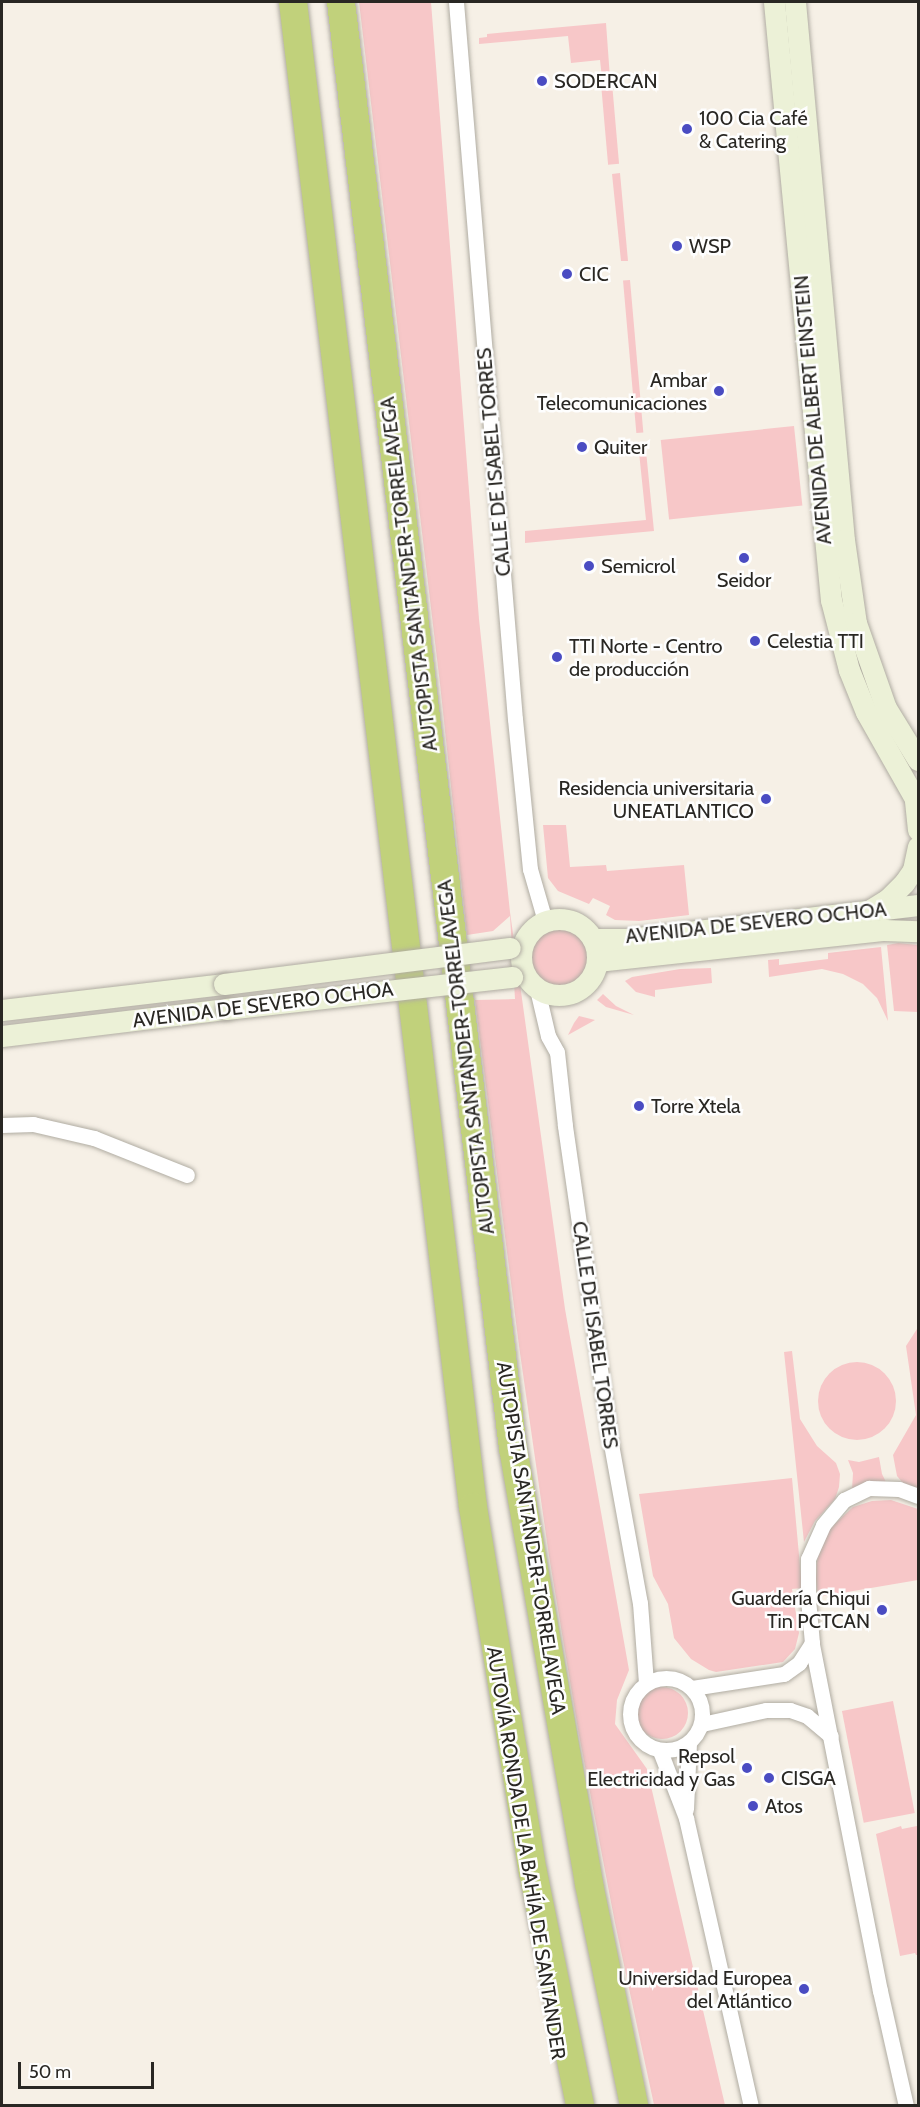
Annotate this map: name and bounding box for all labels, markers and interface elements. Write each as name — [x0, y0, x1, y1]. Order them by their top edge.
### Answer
place label: SODERCAN — [554, 69, 657, 93]
marker: SODERCAN — [535, 74, 549, 88]
place label: 100 Cia Café & Catering — [699, 106, 808, 153]
marker: 100 Cia Café & Catering — [680, 122, 694, 136]
place label: WSP — [689, 234, 731, 258]
marker: WSP — [670, 239, 684, 253]
place label: CIC — [579, 262, 609, 286]
marker: CIC — [560, 267, 574, 281]
street label: AVENIDA DE ALBERT EINSTEIN — [789, 274, 837, 546]
street label: CALLE DE ISABEL TORRES — [472, 347, 516, 577]
place label: Ambar Telecomunicaciones — [537, 368, 707, 415]
marker: Ambar Telecomunicaciones — [712, 384, 726, 398]
street label: AUTOPISTA SANTANDER-TORRELAVEGA — [375, 395, 443, 753]
place label: Quiter — [594, 435, 647, 459]
marker: Quiter — [575, 440, 589, 454]
marker: Seidor — [737, 551, 751, 565]
place label: Semicrol — [601, 554, 676, 578]
marker: Semicrol — [582, 559, 596, 573]
place label: Seidor — [717, 568, 771, 592]
place label: Celestia TTI — [767, 629, 864, 653]
place label: TTI Norte - Centro de producción — [569, 634, 723, 681]
marker: Celestia TTI — [748, 634, 762, 648]
marker: TTI Norte - Centro de producción — [550, 650, 564, 664]
place label: Residencia universitaria UNEATLANTICO — [558, 776, 754, 823]
marker: Residencia universitaria UNEATLANTICO — [759, 792, 773, 806]
street label: AUTOPISTA SANTANDER-TORRELAVEGA — [432, 878, 500, 1236]
street label: AVENIDA DE SEVERO OCHOA — [624, 897, 888, 949]
street label: AVENIDA DE SEVERO OCHOA — [131, 977, 395, 1033]
place label: Torre Xtela — [651, 1094, 741, 1118]
marker: Torre Xtela — [632, 1099, 646, 1113]
street label: CALLE DE ISABEL TORRES — [567, 1220, 623, 1450]
street label: AUTOPISTA SANTANDER-TORRELAVEGA — [491, 1360, 571, 1716]
place label: Guardería Chiqui Tin PCTCAN — [731, 1586, 870, 1633]
marker: Guardería Chiqui Tin PCTCAN — [875, 1603, 889, 1617]
street label: AUTOVÍA RONDA DE LA BAHÍA DE SANTANDER — [481, 1645, 571, 2061]
place label: Repsol Electricidad y Gas — [587, 1744, 735, 1791]
marker: Repsol Electricidad y Gas — [740, 1761, 754, 1775]
place label: CISGA — [781, 1766, 836, 1790]
marker: CISGA — [762, 1771, 776, 1785]
place label: Atos — [765, 1794, 803, 1818]
marker: Atos — [746, 1799, 760, 1813]
place label: Universidad Europea del Atlántico — [618, 1966, 792, 2013]
marker: Universidad Europea del Atlántico — [797, 1982, 811, 1996]
scale bar — [21, 2050, 158, 2088]
text: 50 m — [29, 2061, 71, 2083]

